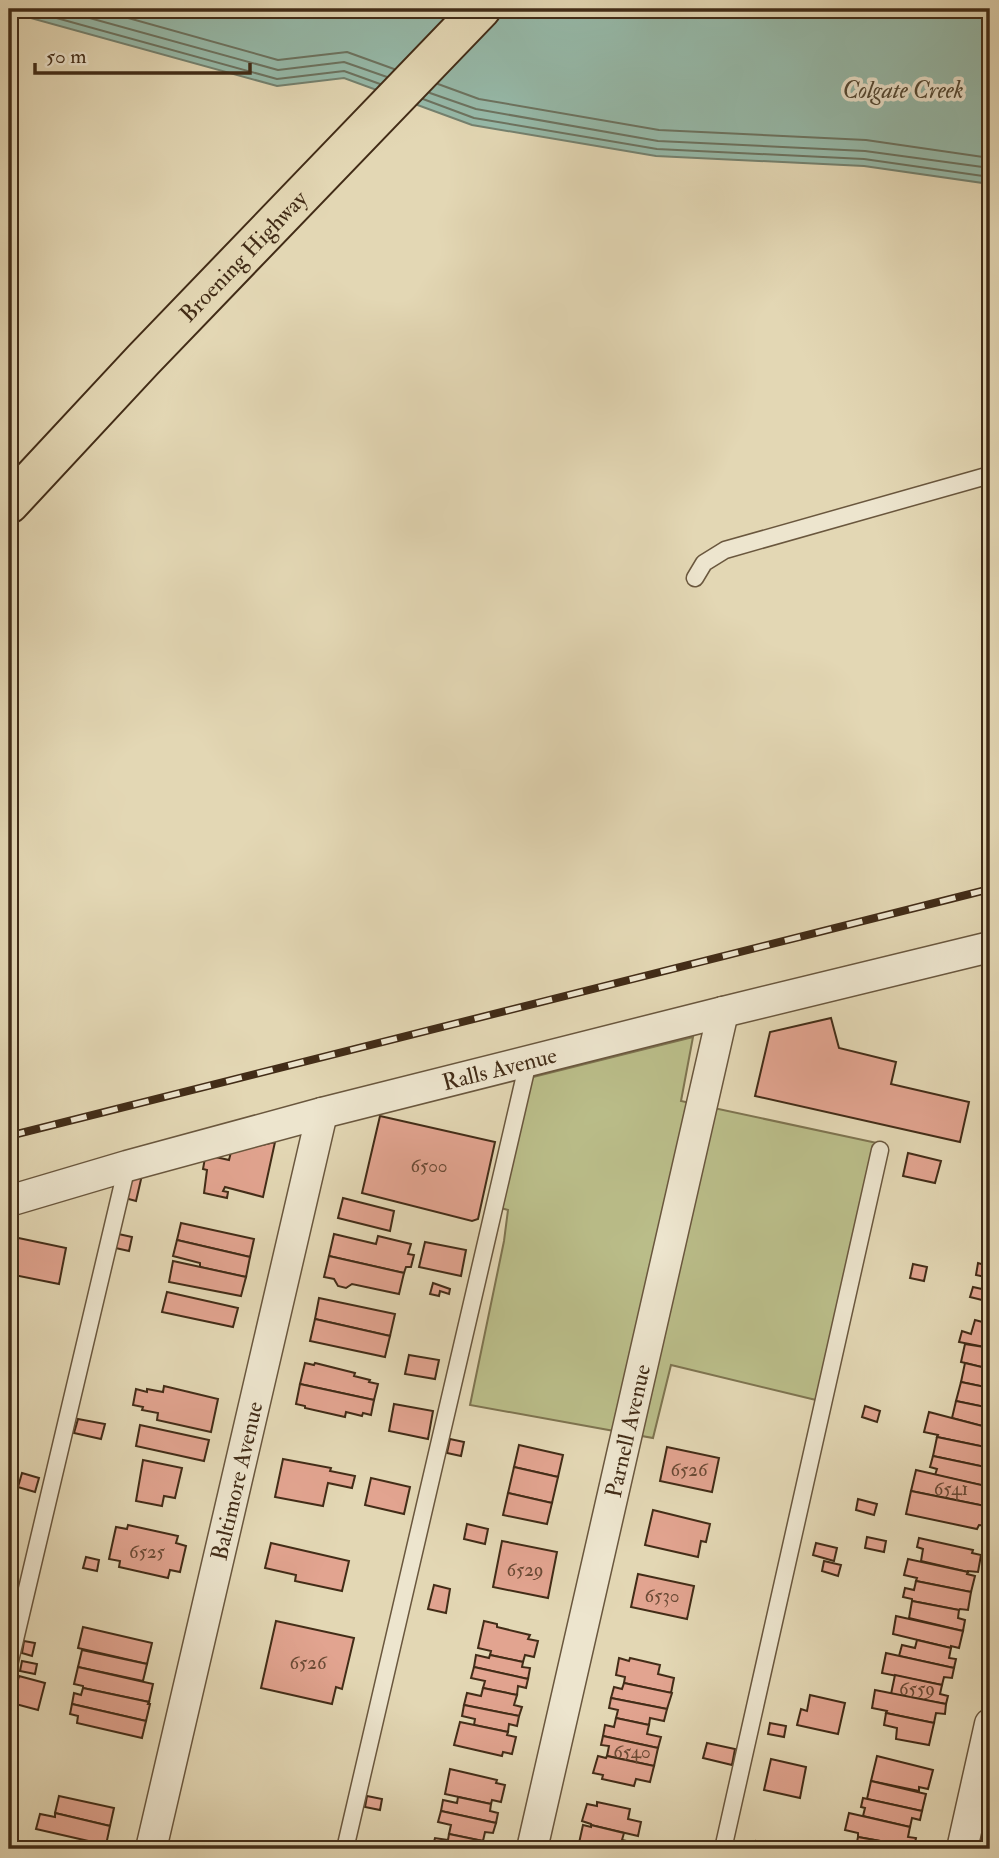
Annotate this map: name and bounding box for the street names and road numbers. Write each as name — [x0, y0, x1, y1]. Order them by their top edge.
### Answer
street label: Broening Highway — [173, 184, 314, 328]
street label: Ralls Avenue — [439, 1040, 560, 1097]
street label: Parnell Avenue — [598, 1361, 657, 1500]
street label: Baltimore Avenue — [204, 1398, 269, 1563]

